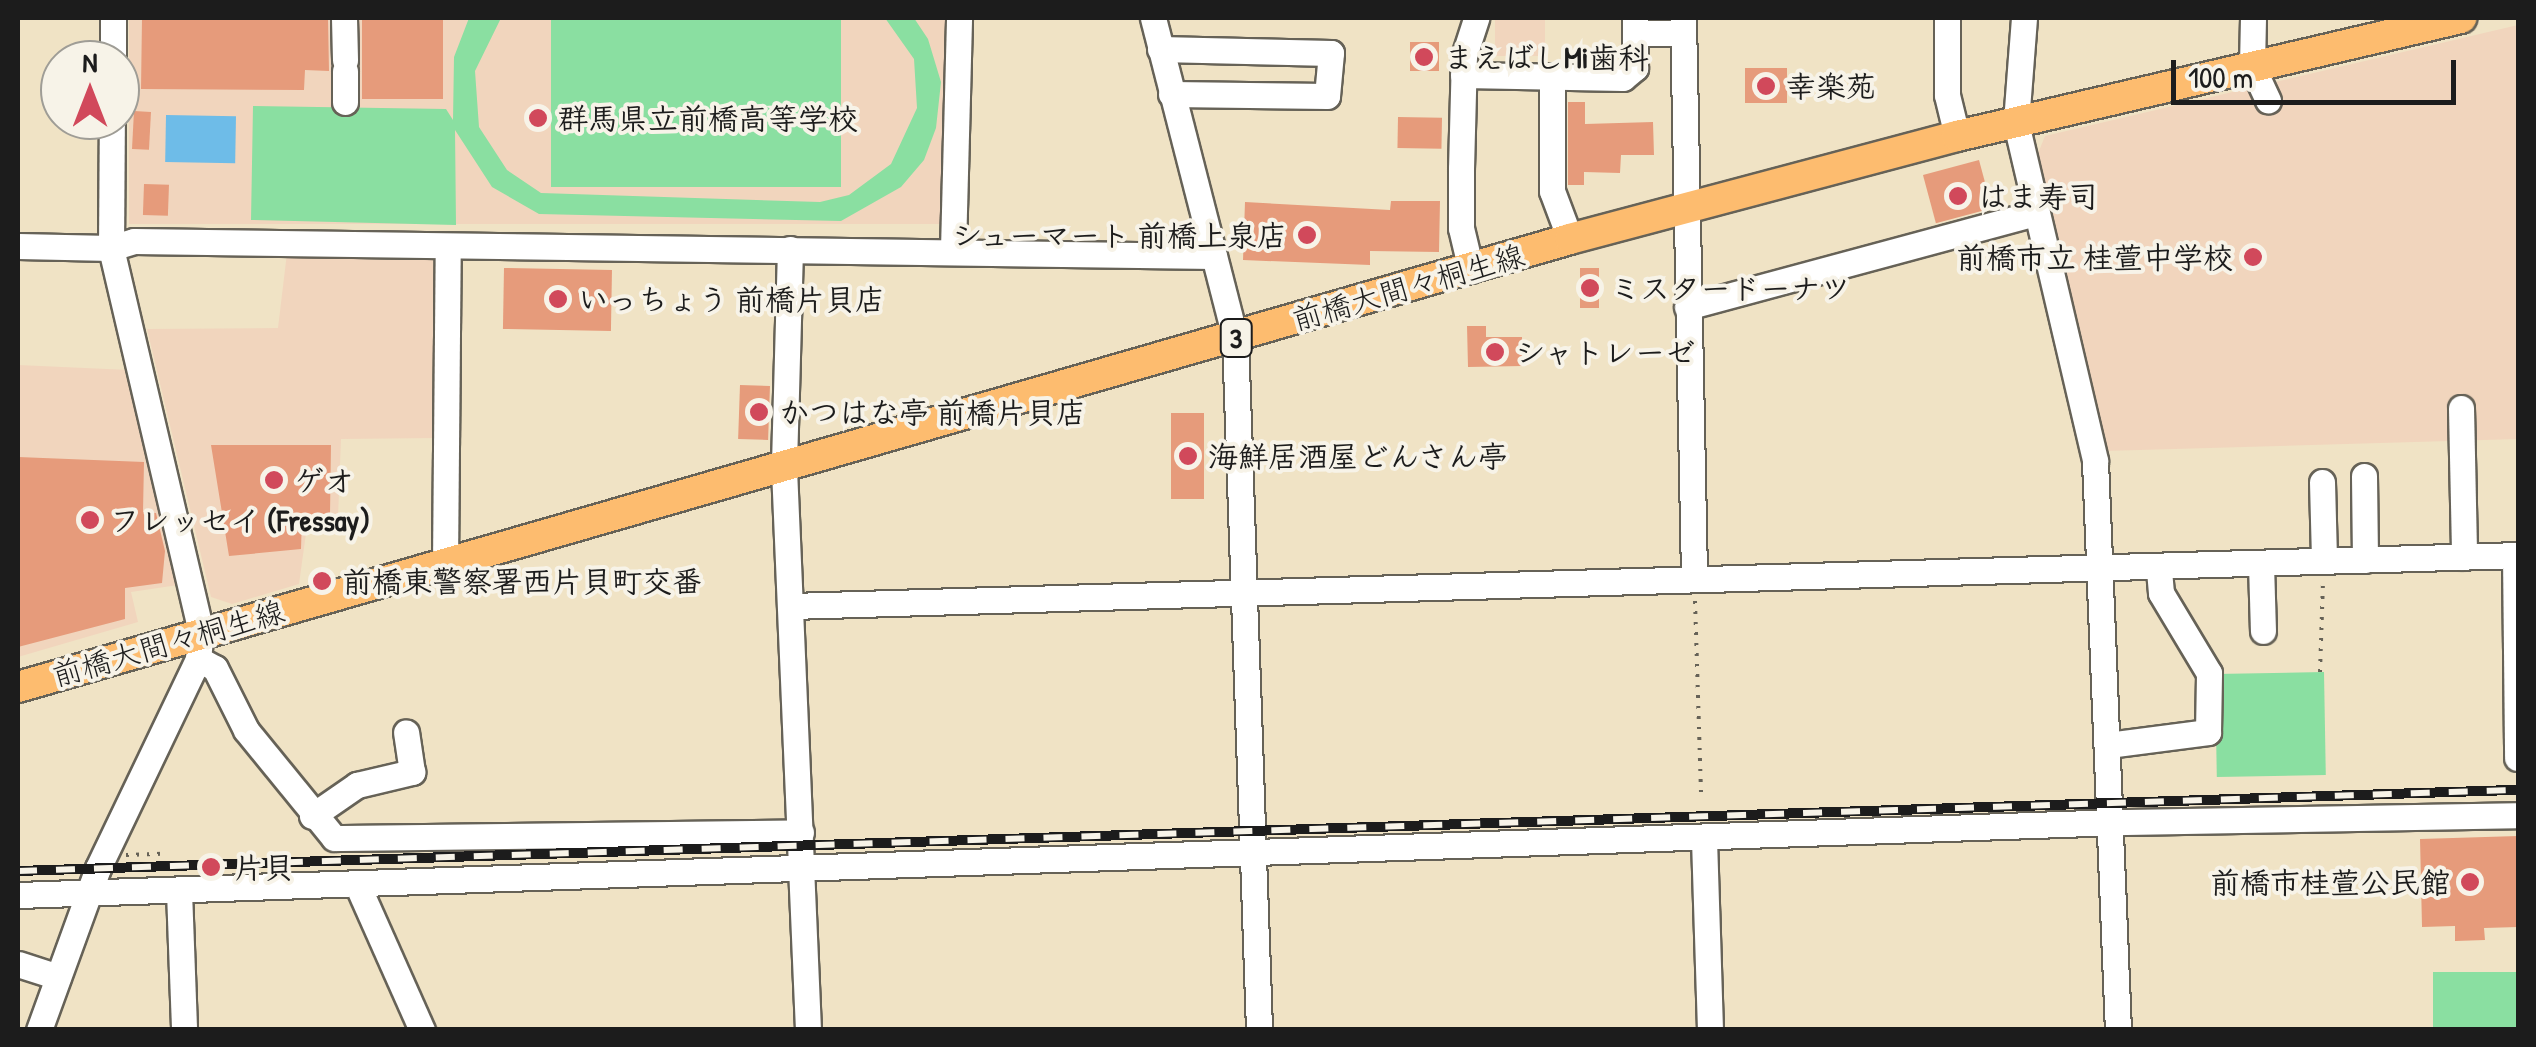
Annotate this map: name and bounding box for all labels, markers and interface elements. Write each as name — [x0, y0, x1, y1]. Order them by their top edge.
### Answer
place label: まえばしMi歯科 — [1444, 39, 1649, 75]
north arrow — [40, 40, 140, 140]
scale bar — [2176, 40, 2461, 102]
text: N — [83, 43, 97, 81]
marker: まえばしMi歯科 — [1413, 46, 1435, 68]
text: 100 m — [2188, 57, 2253, 97]
place label: 幸楽苑 — [1786, 68, 1876, 104]
marker: 幸楽苑 — [1755, 75, 1777, 97]
place label: 群馬県立前橋高等学校 — [558, 100, 858, 136]
marker: 群馬県立前橋高等学校 — [527, 107, 549, 129]
place label: はま寿司 — [1978, 178, 2098, 214]
marker: はま寿司 — [1947, 185, 1969, 207]
place label: シューマート 前橋上泉店 — [951, 217, 1287, 253]
marker: シューマート 前橋上泉店 — [1296, 224, 1318, 246]
street label: 前橋大間々桐生線 — [1288, 237, 1528, 337]
place label: 前橋市立 桂萱中学校 — [1956, 239, 2233, 275]
marker: 前橋市立 桂萱中学校 — [2242, 246, 2264, 268]
place label: ミスタードーナツ — [1610, 270, 1850, 306]
marker: ミスタードーナツ — [1579, 277, 1601, 299]
place label: いっちょう 前橋片貝店 — [578, 281, 885, 317]
marker: いっちょう 前橋片貝店 — [547, 288, 569, 310]
road number: 3 — [1218, 315, 1254, 361]
place label: シャトレーゼ — [1515, 334, 1696, 370]
marker: シャトレーゼ — [1484, 341, 1506, 363]
place label: かつはな亭 前橋片貝店 — [779, 394, 1086, 430]
marker: かつはな亭 前橋片貝店 — [748, 401, 770, 423]
place label: 海鮮居酒屋どんさん亭 — [1208, 438, 1508, 474]
marker: 海鮮居酒屋どんさん亭 — [1177, 445, 1199, 467]
place label: ゲオ — [294, 462, 354, 498]
marker: ゲオ — [263, 469, 285, 491]
place label: フレッセイ (Fressay) — [110, 502, 370, 538]
marker: フレッセイ (Fressay) — [79, 509, 101, 531]
place label: 前橋東警察署西片貝町交番 — [342, 563, 702, 599]
marker: 前橋東警察署西片貝町交番 — [311, 570, 333, 592]
street label: 前橋大間々桐生線 — [48, 593, 288, 693]
place label: 片貝 — [234, 849, 294, 885]
marker: 片貝 — [198, 854, 224, 880]
place label: 前橋市桂萱公民館 — [2210, 864, 2450, 900]
marker: 前橋市桂萱公民館 — [2459, 871, 2481, 893]

